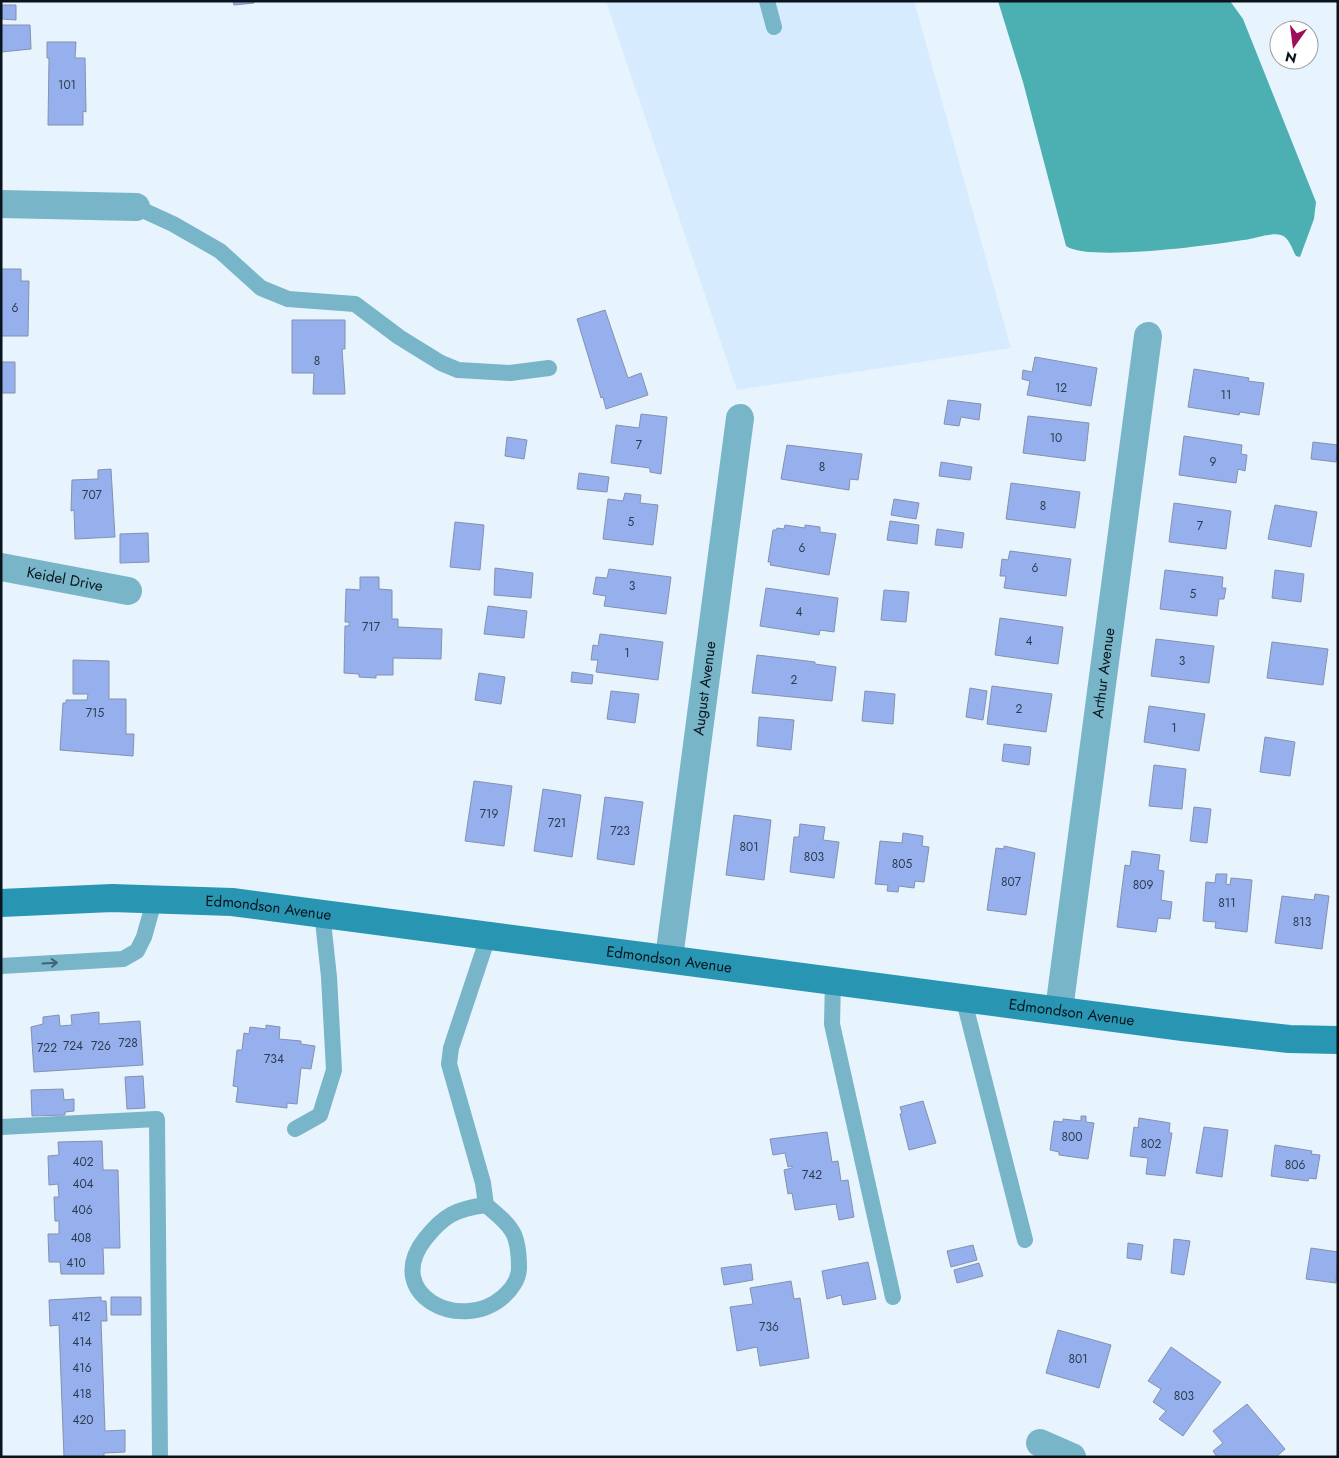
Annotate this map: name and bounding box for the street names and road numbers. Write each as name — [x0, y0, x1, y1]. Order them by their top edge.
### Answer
street label: Keidel Drive — [25, 561, 105, 597]
street label: Arthur Avenue — [1087, 626, 1120, 719]
street label: August Avenue — [687, 640, 722, 737]
street label: Edmondson Avenue — [205, 890, 333, 926]
street label: Edmondson Avenue — [605, 940, 734, 979]
street label: Edmondson Avenue — [1007, 993, 1136, 1032]

